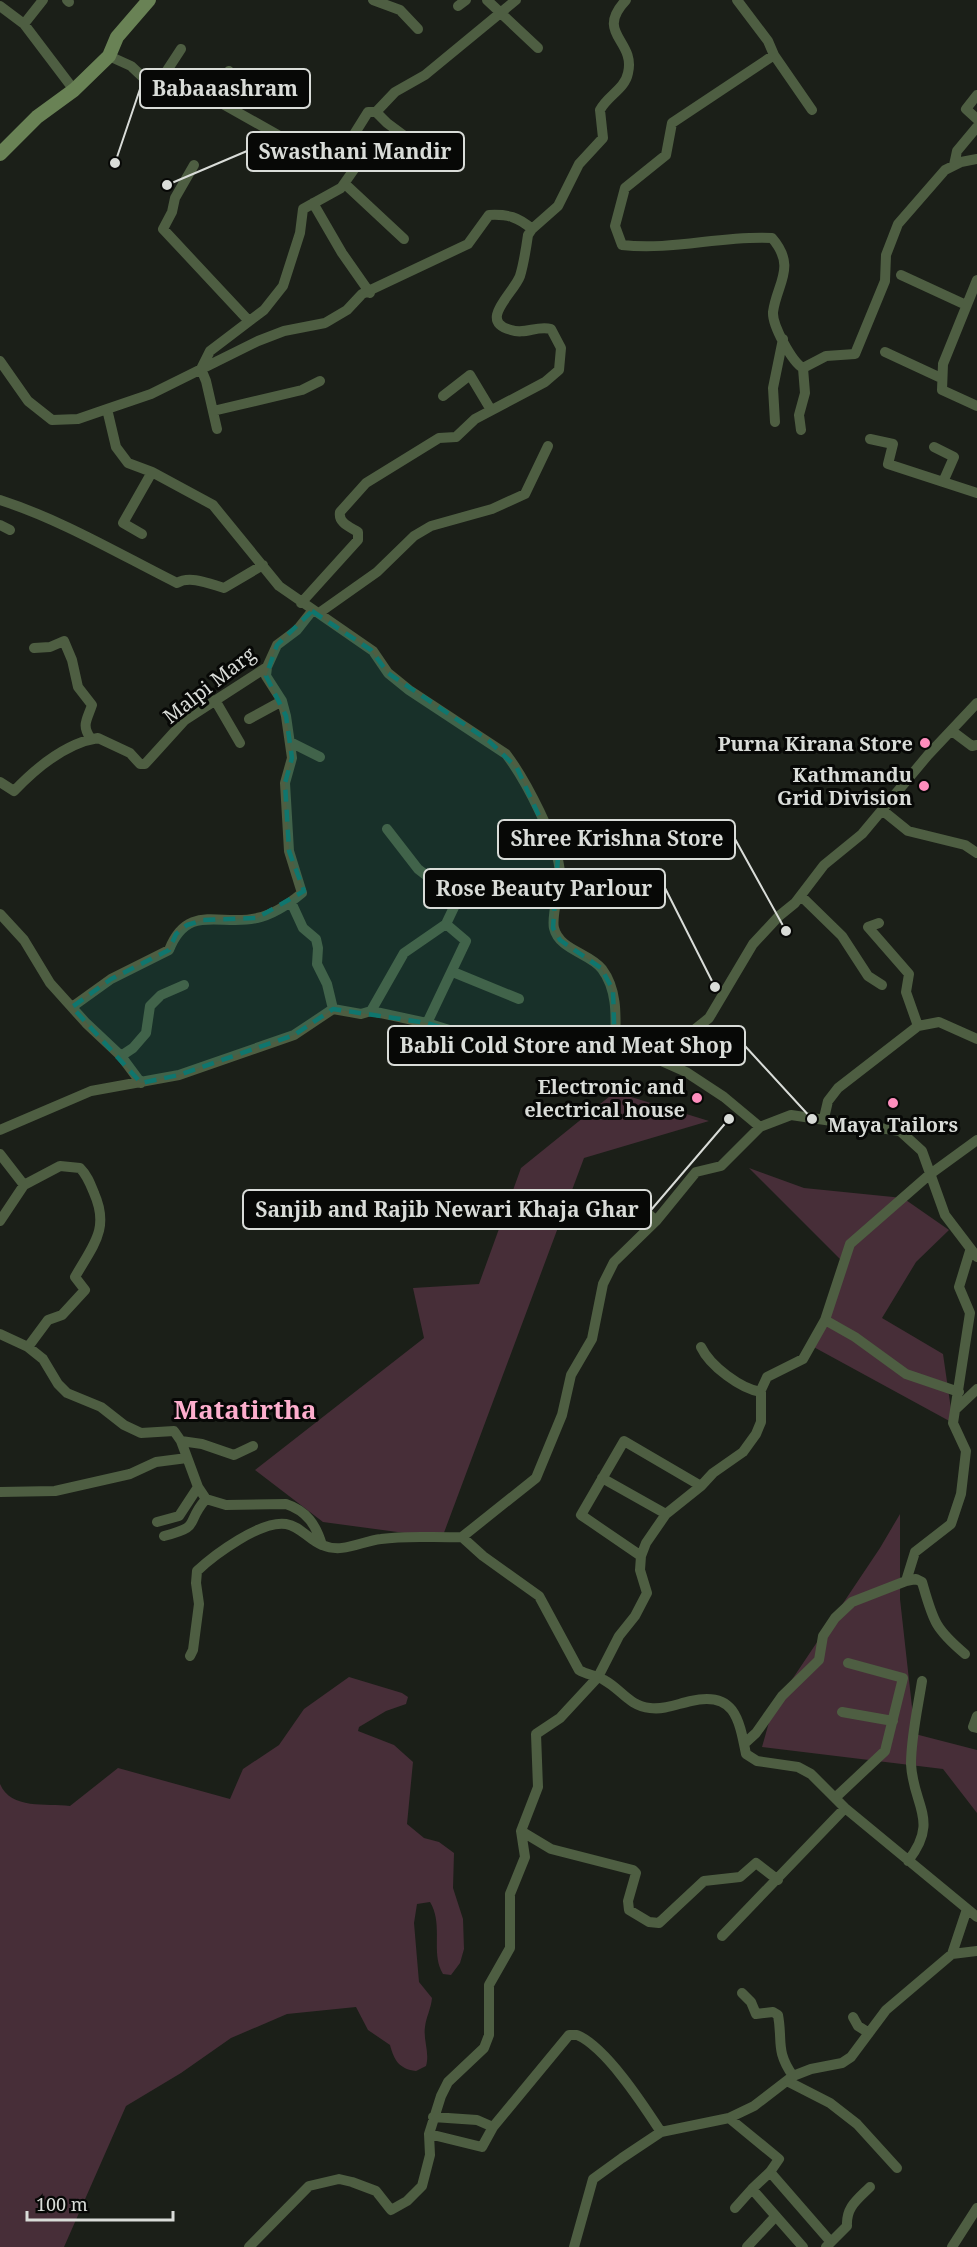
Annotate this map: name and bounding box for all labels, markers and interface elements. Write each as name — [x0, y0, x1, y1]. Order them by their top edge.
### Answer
callout: Babaaashram — [140, 69, 310, 108]
text: Babaaashram — [152, 74, 298, 102]
callout: Swasthani Mandir — [247, 132, 464, 171]
text: Swasthani Mandir — [258, 137, 452, 165]
street label: Malpi Marg — [157, 640, 261, 730]
place label: Purna Kirana Store — [718, 730, 913, 757]
marker: Purna Kirana Store — [918, 736, 932, 750]
place label: Kathmandu Grid Division — [777, 761, 912, 811]
marker: Kathmandu Grid Division — [917, 779, 931, 793]
callout: Shree Krishna Store — [498, 820, 735, 859]
text: Shree Krishna Store — [510, 824, 724, 852]
callout: Rose Beauty Parlour — [424, 869, 665, 908]
text: Rose Beauty Parlour — [436, 874, 652, 902]
callout: Babli Cold Store and Meat Shop — [388, 1026, 745, 1065]
text: Babli Cold Store and Meat Shop — [400, 1031, 732, 1059]
place label: Electronic and electrical house — [524, 1073, 685, 1123]
marker: Electronic and electrical house — [690, 1091, 704, 1105]
marker: Maya Tailors — [886, 1096, 900, 1110]
place label: Maya Tailors — [828, 1111, 958, 1138]
callout: Sanjib and Rajib Newari Khaja Ghar — [243, 1190, 651, 1229]
text: Sanjib and Rajib Newari Khaja Ghar — [255, 1195, 639, 1223]
district label: Matatirtha — [173, 1391, 317, 1427]
scale bar — [27, 2184, 172, 2222]
text: 100 m — [36, 2192, 88, 2216]

